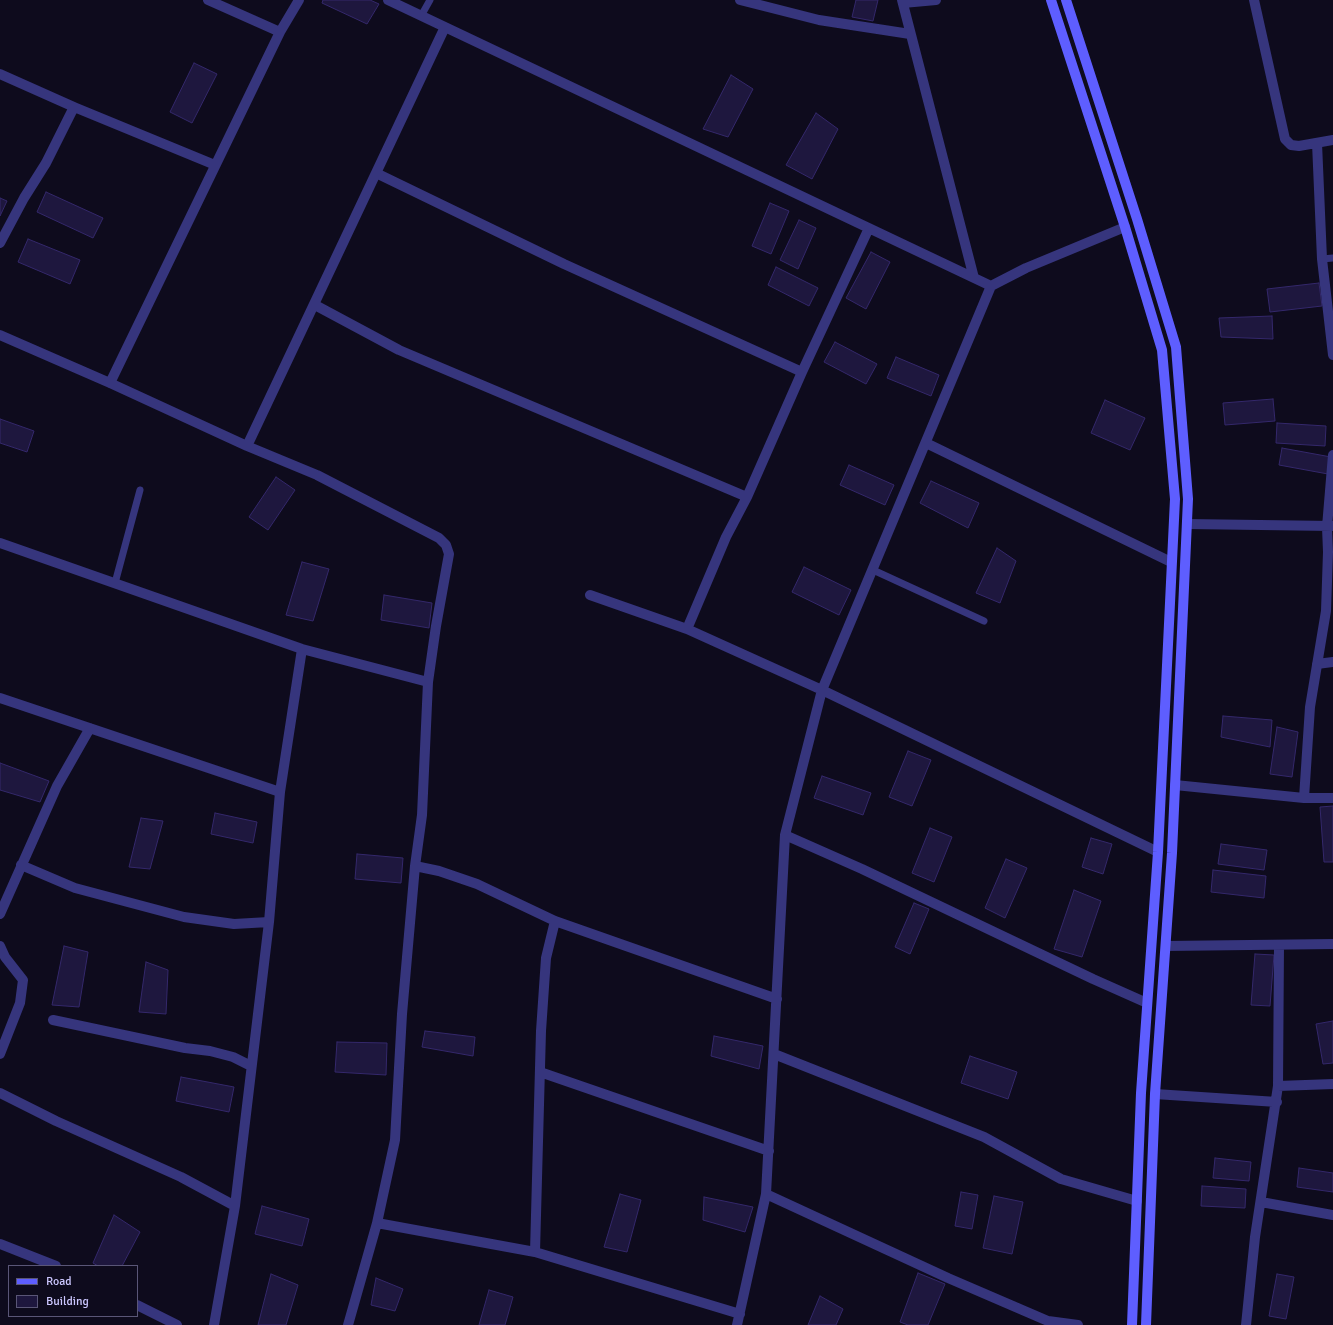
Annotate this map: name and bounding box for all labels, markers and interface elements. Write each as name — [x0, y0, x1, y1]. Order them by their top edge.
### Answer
legend — [8, 1265, 138, 1317]
text: Road — [46, 1274, 72, 1289]
text: Building — [46, 1294, 89, 1309]

